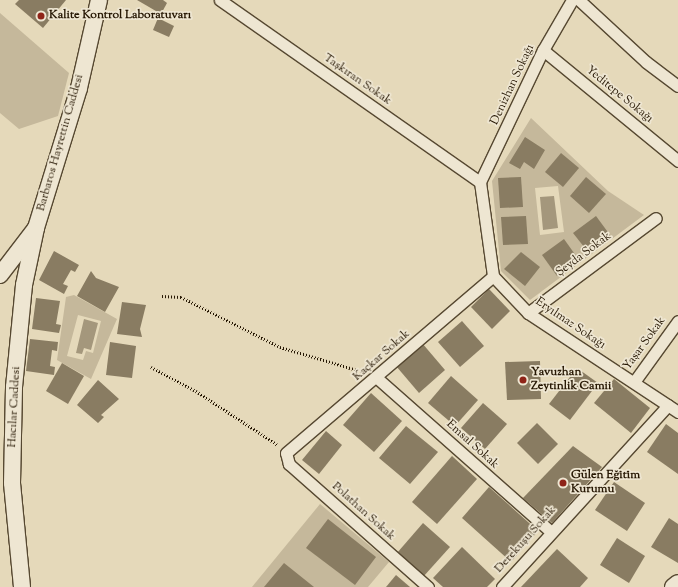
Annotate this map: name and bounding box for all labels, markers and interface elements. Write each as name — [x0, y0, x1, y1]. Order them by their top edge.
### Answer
place label: Kalite Kontrol Laboratuvarı — [49, 9, 191, 23]
marker: Kalite Kontrol Laboratuvarı — [36, 11, 46, 21]
street label: Denizhan Sokağı — [488, 42, 538, 128]
street label: Taşkıran Sokak — [320, 51, 394, 109]
street label: Yeditepe Sokağı — [582, 64, 656, 126]
street label: Barbaros Hayrettin Caddesi — [35, 73, 87, 213]
street label: Şeyda Sokak — [554, 230, 614, 280]
street label: Eryılmaz Sokağı — [532, 295, 608, 353]
street label: Yaşar Sokak — [621, 314, 669, 374]
street label: Kaçkar Sokak — [351, 327, 413, 385]
street label: Hacılar Caddesi — [6, 366, 24, 448]
place label: Yavuzhan Zeytinlik Camii — [531, 366, 611, 394]
marker: Yavuzhan Zeytinlik Camii — [518, 375, 528, 385]
street label: Emsal Sokak — [443, 418, 501, 472]
place label: Gülen Eği̇ti̇m Kurumu — [571, 469, 640, 497]
marker: Gülen Eği̇ti̇m Kurumu — [558, 478, 568, 488]
street label: Polathan Sokak — [328, 480, 398, 544]
street label: Derekuşu Sokak — [492, 504, 560, 576]

